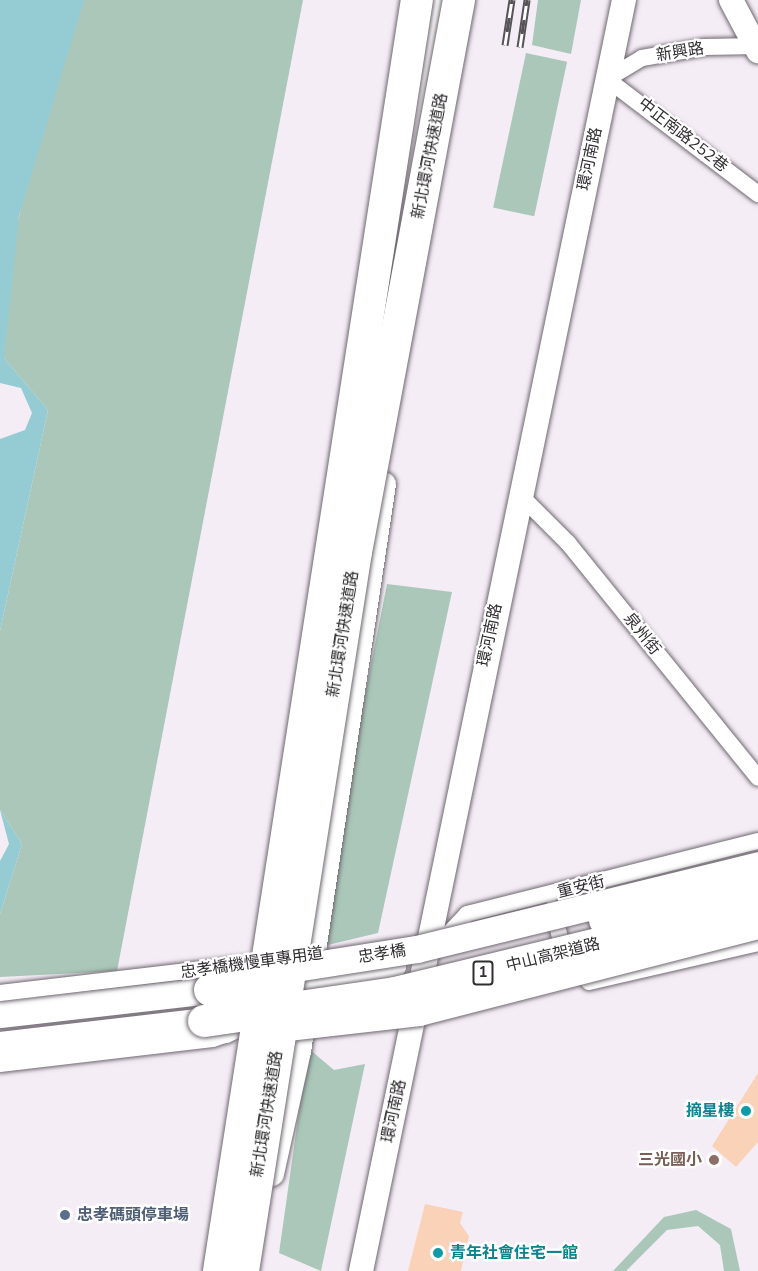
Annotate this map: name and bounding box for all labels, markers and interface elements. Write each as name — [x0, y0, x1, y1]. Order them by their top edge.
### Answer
street label: 新興路 — [655, 39, 705, 65]
street label: 新北環河快速道路 — [408, 91, 452, 221]
street label: 中正南路252巷 — [634, 94, 732, 176]
street label: 環河南路 — [574, 126, 606, 192]
street label: 新北環河快速道路 — [324, 569, 362, 699]
street label: 環河南路 — [474, 602, 506, 668]
street label: 泉州街 — [619, 609, 665, 659]
street label: 重安街 — [555, 872, 607, 902]
street label: 中山高架道路 — [504, 934, 602, 976]
street label: 忠孝橋 — [357, 941, 407, 967]
street label: 忠孝橋機慢車專用道 — [179, 943, 325, 983]
road number: 1 — [472, 961, 494, 985]
street label: 新北環河快速道路 — [248, 1049, 286, 1179]
street label: 環河南路 — [378, 1078, 410, 1144]
place label: 摘星樓 — [686, 1101, 734, 1121]
marker: 摘星樓 — [739, 1104, 753, 1118]
place label: 三光國小 — [638, 1150, 702, 1170]
marker: 三光國小 — [707, 1153, 721, 1167]
place label: 忠孝碼頭停車場 — [77, 1205, 189, 1225]
marker: 忠孝碼頭停車場 — [58, 1208, 72, 1222]
place label: 青年社會住宅一館 — [450, 1243, 578, 1263]
marker: 青年社會住宅一館 — [431, 1246, 445, 1260]

